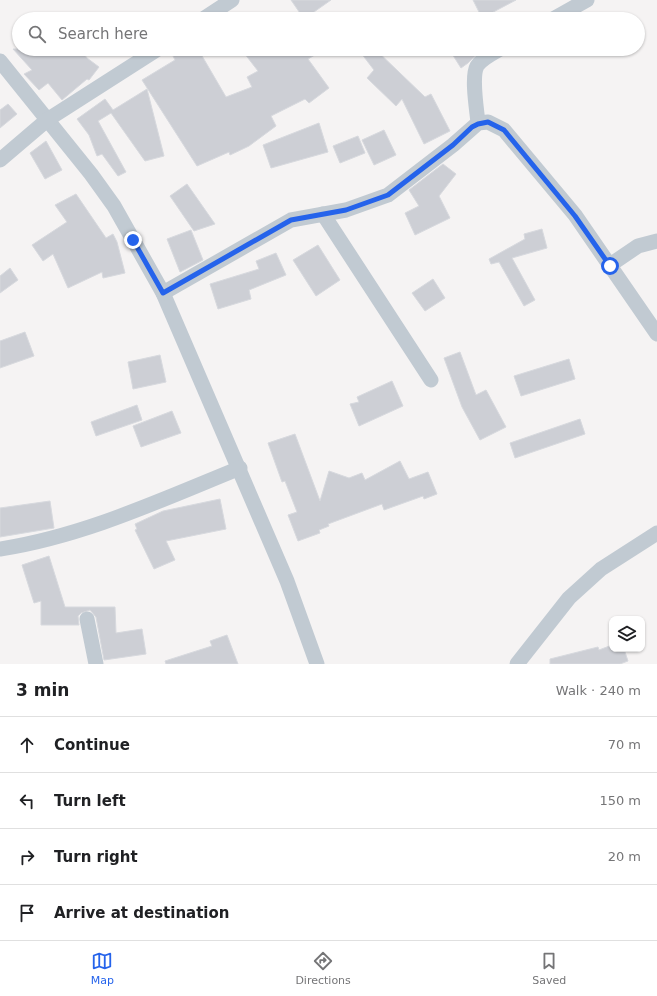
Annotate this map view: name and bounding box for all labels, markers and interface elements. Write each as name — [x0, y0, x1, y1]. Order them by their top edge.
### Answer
search box — [12, 12, 645, 56]
icon: search — [26, 23, 48, 45]
text: Search here — [58, 25, 148, 43]
route end — [124, 231, 142, 249]
route start — [601, 257, 619, 275]
map controls — [609, 616, 645, 652]
button: layers — [609, 616, 645, 652]
text: 3 min — [16, 680, 69, 700]
text: Walk · 240 m — [556, 683, 641, 698]
icon: ahead — [16, 734, 38, 756]
text: Continue — [54, 736, 130, 754]
text: 70 m — [608, 737, 641, 752]
icon: left — [16, 790, 38, 812]
text: Turn left — [54, 792, 126, 810]
text: 150 m — [599, 793, 641, 808]
icon: right — [16, 846, 38, 868]
text: Turn right — [54, 848, 138, 866]
text: 20 m — [608, 849, 641, 864]
icon: arrive — [16, 902, 38, 924]
text: Arrive at destination — [54, 904, 229, 922]
tab: Map — [91, 950, 114, 987]
tab: Directions — [295, 950, 351, 987]
tab: Saved — [532, 950, 566, 987]

